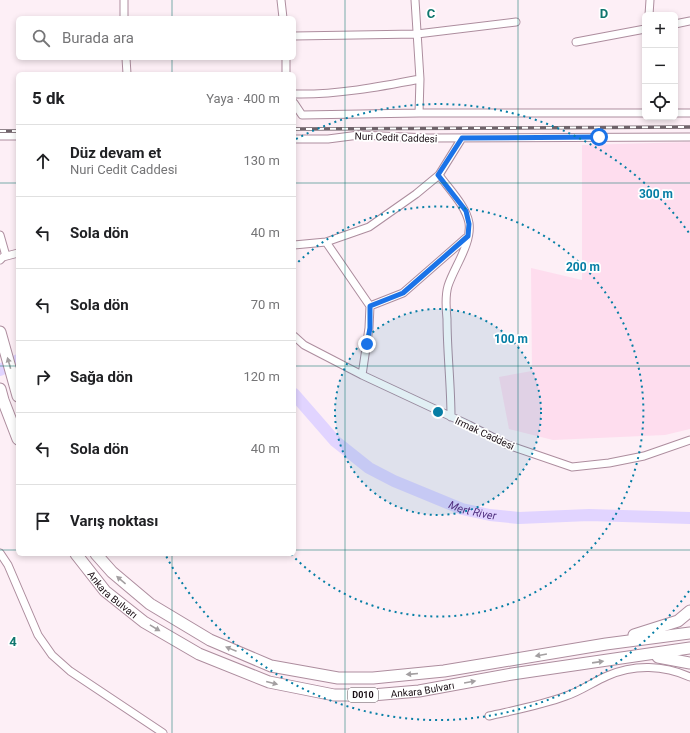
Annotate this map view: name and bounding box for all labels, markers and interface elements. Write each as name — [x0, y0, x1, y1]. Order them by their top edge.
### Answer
text: C — [427, 6, 436, 21]
text: D — [600, 6, 608, 21]
map controls — [642, 12, 678, 120]
button: + — [642, 12, 678, 48]
search box — [16, 16, 296, 60]
icon: search — [30, 27, 52, 49]
text: Burada ara — [62, 29, 134, 47]
button: − — [642, 48, 678, 84]
button: locate — [642, 84, 678, 120]
text: 5 dk — [32, 88, 65, 108]
text: Yaya · 400 m — [206, 91, 280, 106]
route start — [590, 128, 608, 146]
street label: Nuri Cedit Caddesi — [354, 131, 438, 144]
text: Düz devam et — [70, 144, 161, 162]
icon: ahead — [32, 150, 54, 172]
text: 130 m — [243, 153, 280, 168]
text: Nuri Cedit Caddesi — [70, 162, 178, 177]
text: 300 m — [639, 187, 673, 201]
icon: left — [32, 222, 54, 244]
text: Sola dön — [70, 224, 129, 242]
text: 40 m — [251, 225, 280, 240]
text: 200 m — [566, 260, 600, 274]
icon: left — [32, 294, 54, 316]
text: Sola dön — [70, 296, 129, 314]
text: 70 m — [251, 297, 280, 312]
text: 100 m — [494, 332, 528, 346]
route end — [358, 335, 376, 353]
one-way arrow — [6, 357, 12, 369]
icon: right — [32, 366, 54, 388]
text: Sağa dön — [70, 368, 133, 386]
text: 120 m — [243, 369, 280, 384]
centre of rings — [431, 405, 445, 419]
street label: Irmak Caddesi — [453, 415, 516, 452]
icon: left — [32, 438, 54, 460]
text: Sola dön — [70, 440, 129, 458]
text: 40 m — [251, 441, 280, 456]
water label: Mert River — [447, 498, 497, 523]
icon: arrive — [32, 510, 54, 532]
text: Varış noktası — [70, 512, 158, 530]
street label: Ankara Bulvarı — [85, 569, 139, 621]
one-way arrow — [116, 576, 127, 585]
one-way arrow — [149, 624, 161, 631]
text: 4 — [9, 634, 17, 649]
one-way arrow — [224, 646, 236, 652]
one-way arrow — [535, 652, 547, 658]
one-way arrow — [592, 659, 604, 665]
one-way arrow — [406, 671, 418, 678]
one-way arrow — [464, 679, 476, 685]
one-way arrow — [266, 680, 278, 686]
street label: Ankara Bulvarı — [390, 680, 455, 699]
road number: D010 — [348, 688, 378, 702]

